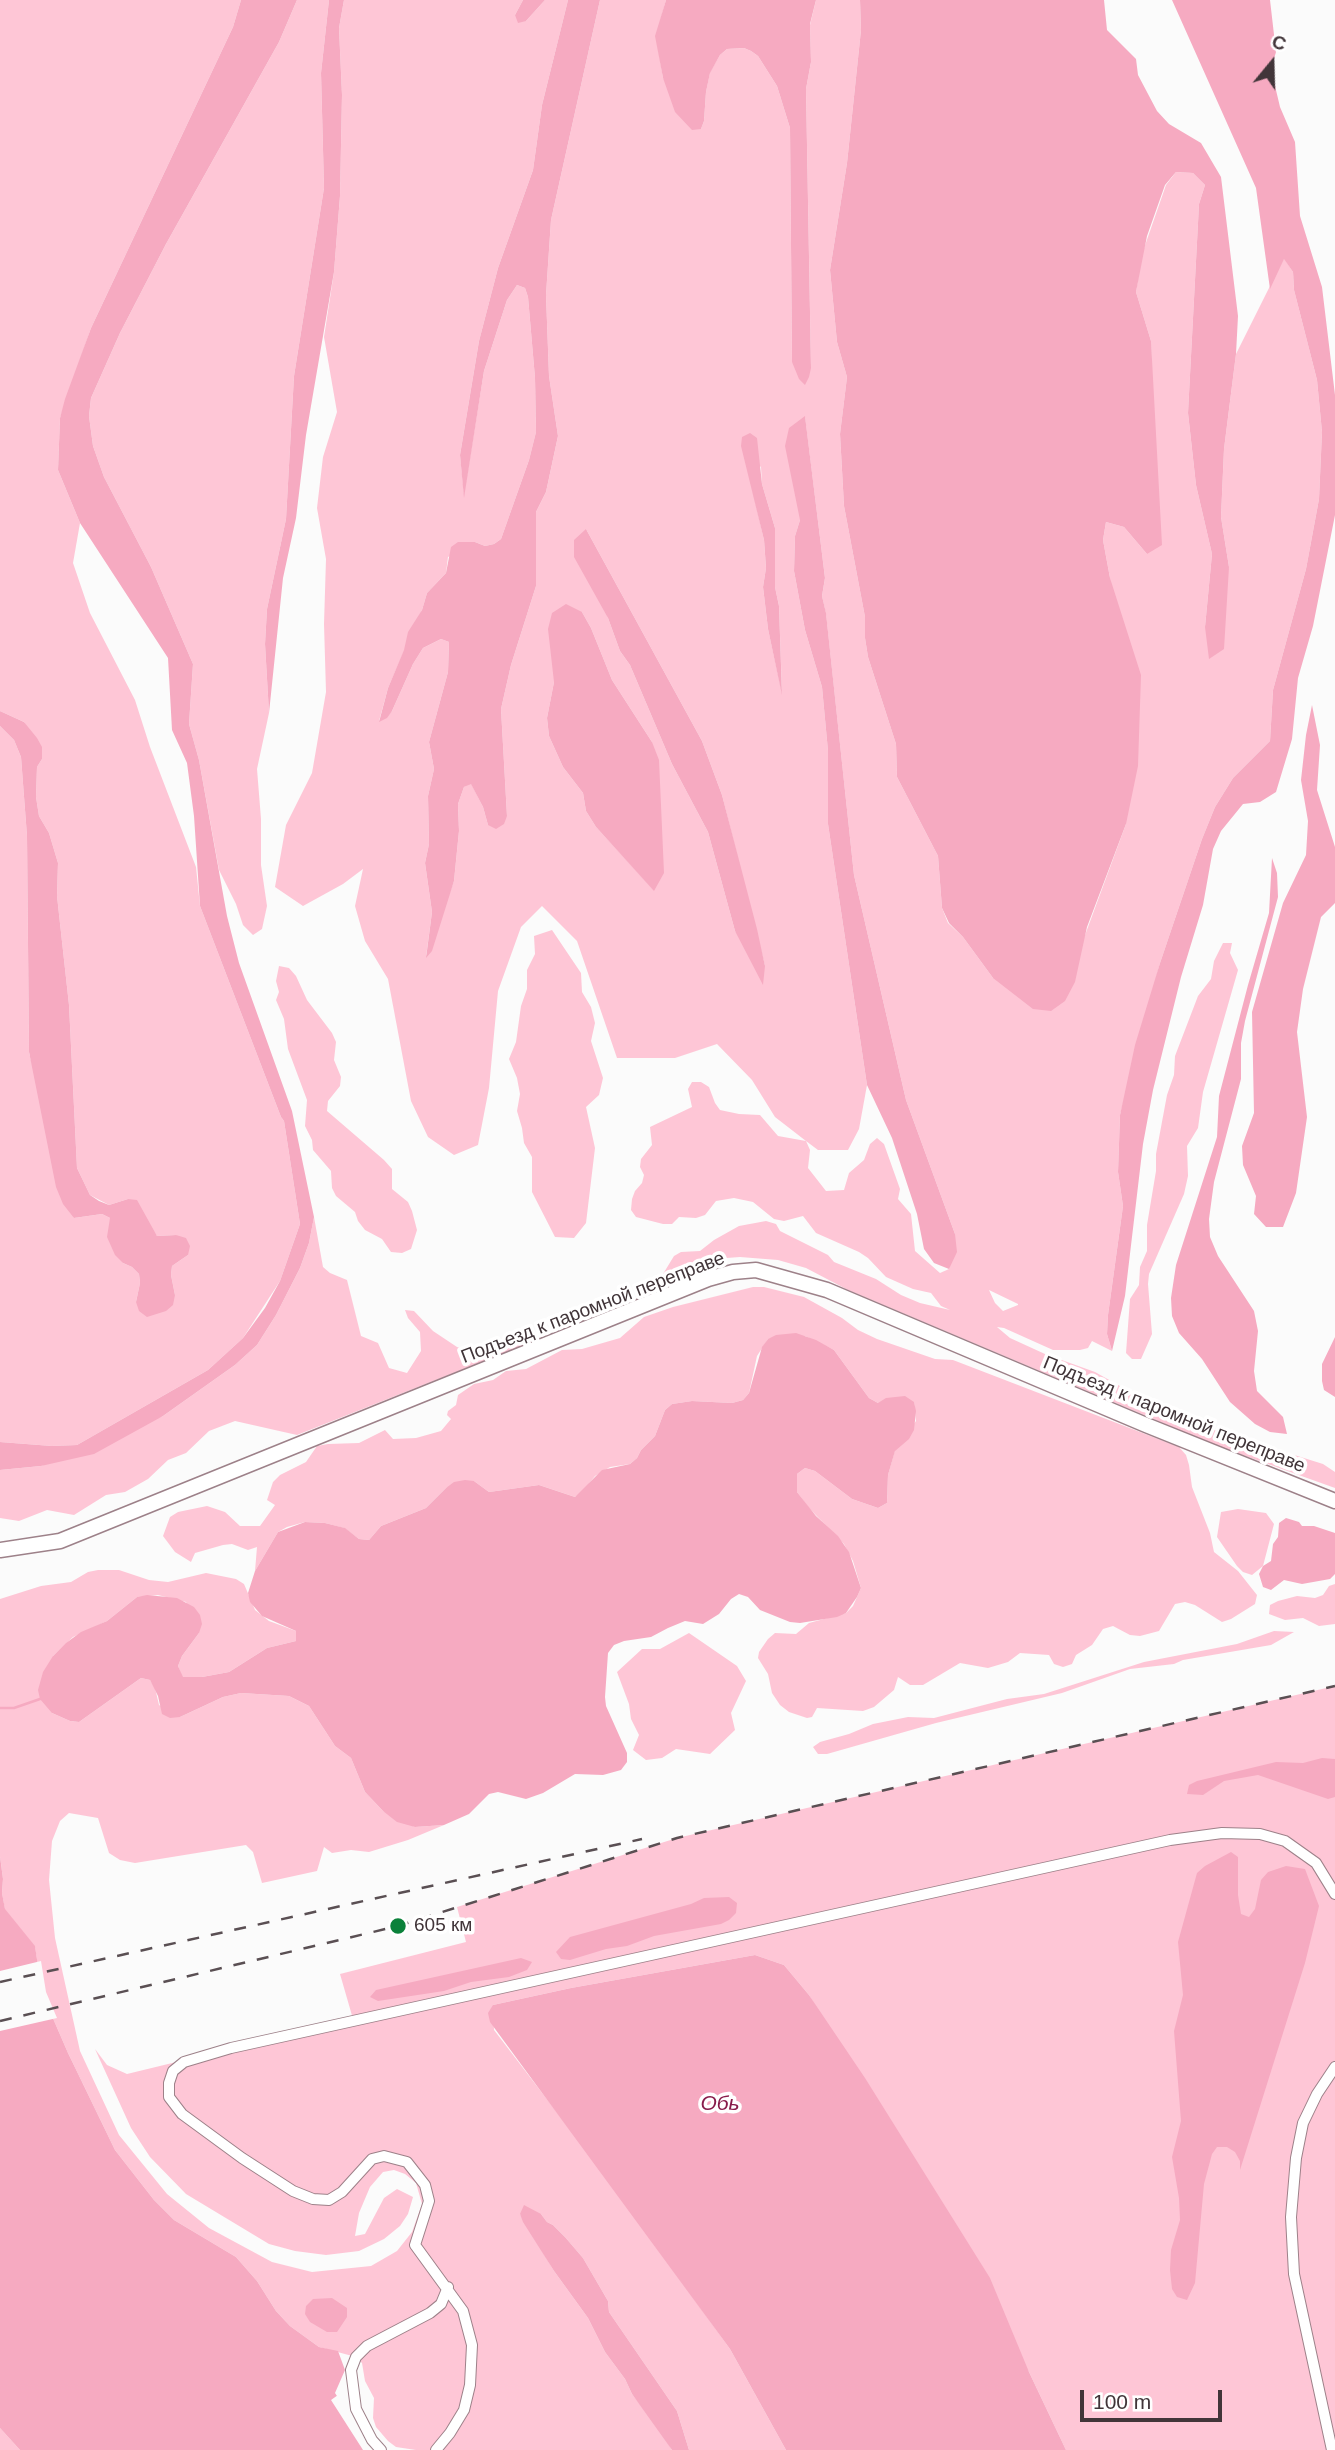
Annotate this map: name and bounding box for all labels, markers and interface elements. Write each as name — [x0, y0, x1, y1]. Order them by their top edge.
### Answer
north arrow — [1237, 28, 1307, 98]
text: С — [1269, 31, 1289, 55]
street label: Подъезд к паромной переправе — [458, 1247, 728, 1369]
street label: Подъезд к паромной переправе — [1040, 1352, 1308, 1478]
place label: 605 км — [414, 1915, 472, 1937]
marker: 605 км — [388, 1916, 408, 1936]
water label: Обь — [700, 2091, 740, 2117]
scale bar — [1083, 2376, 1225, 2420]
text: 100 m — [1093, 2390, 1151, 2413]

